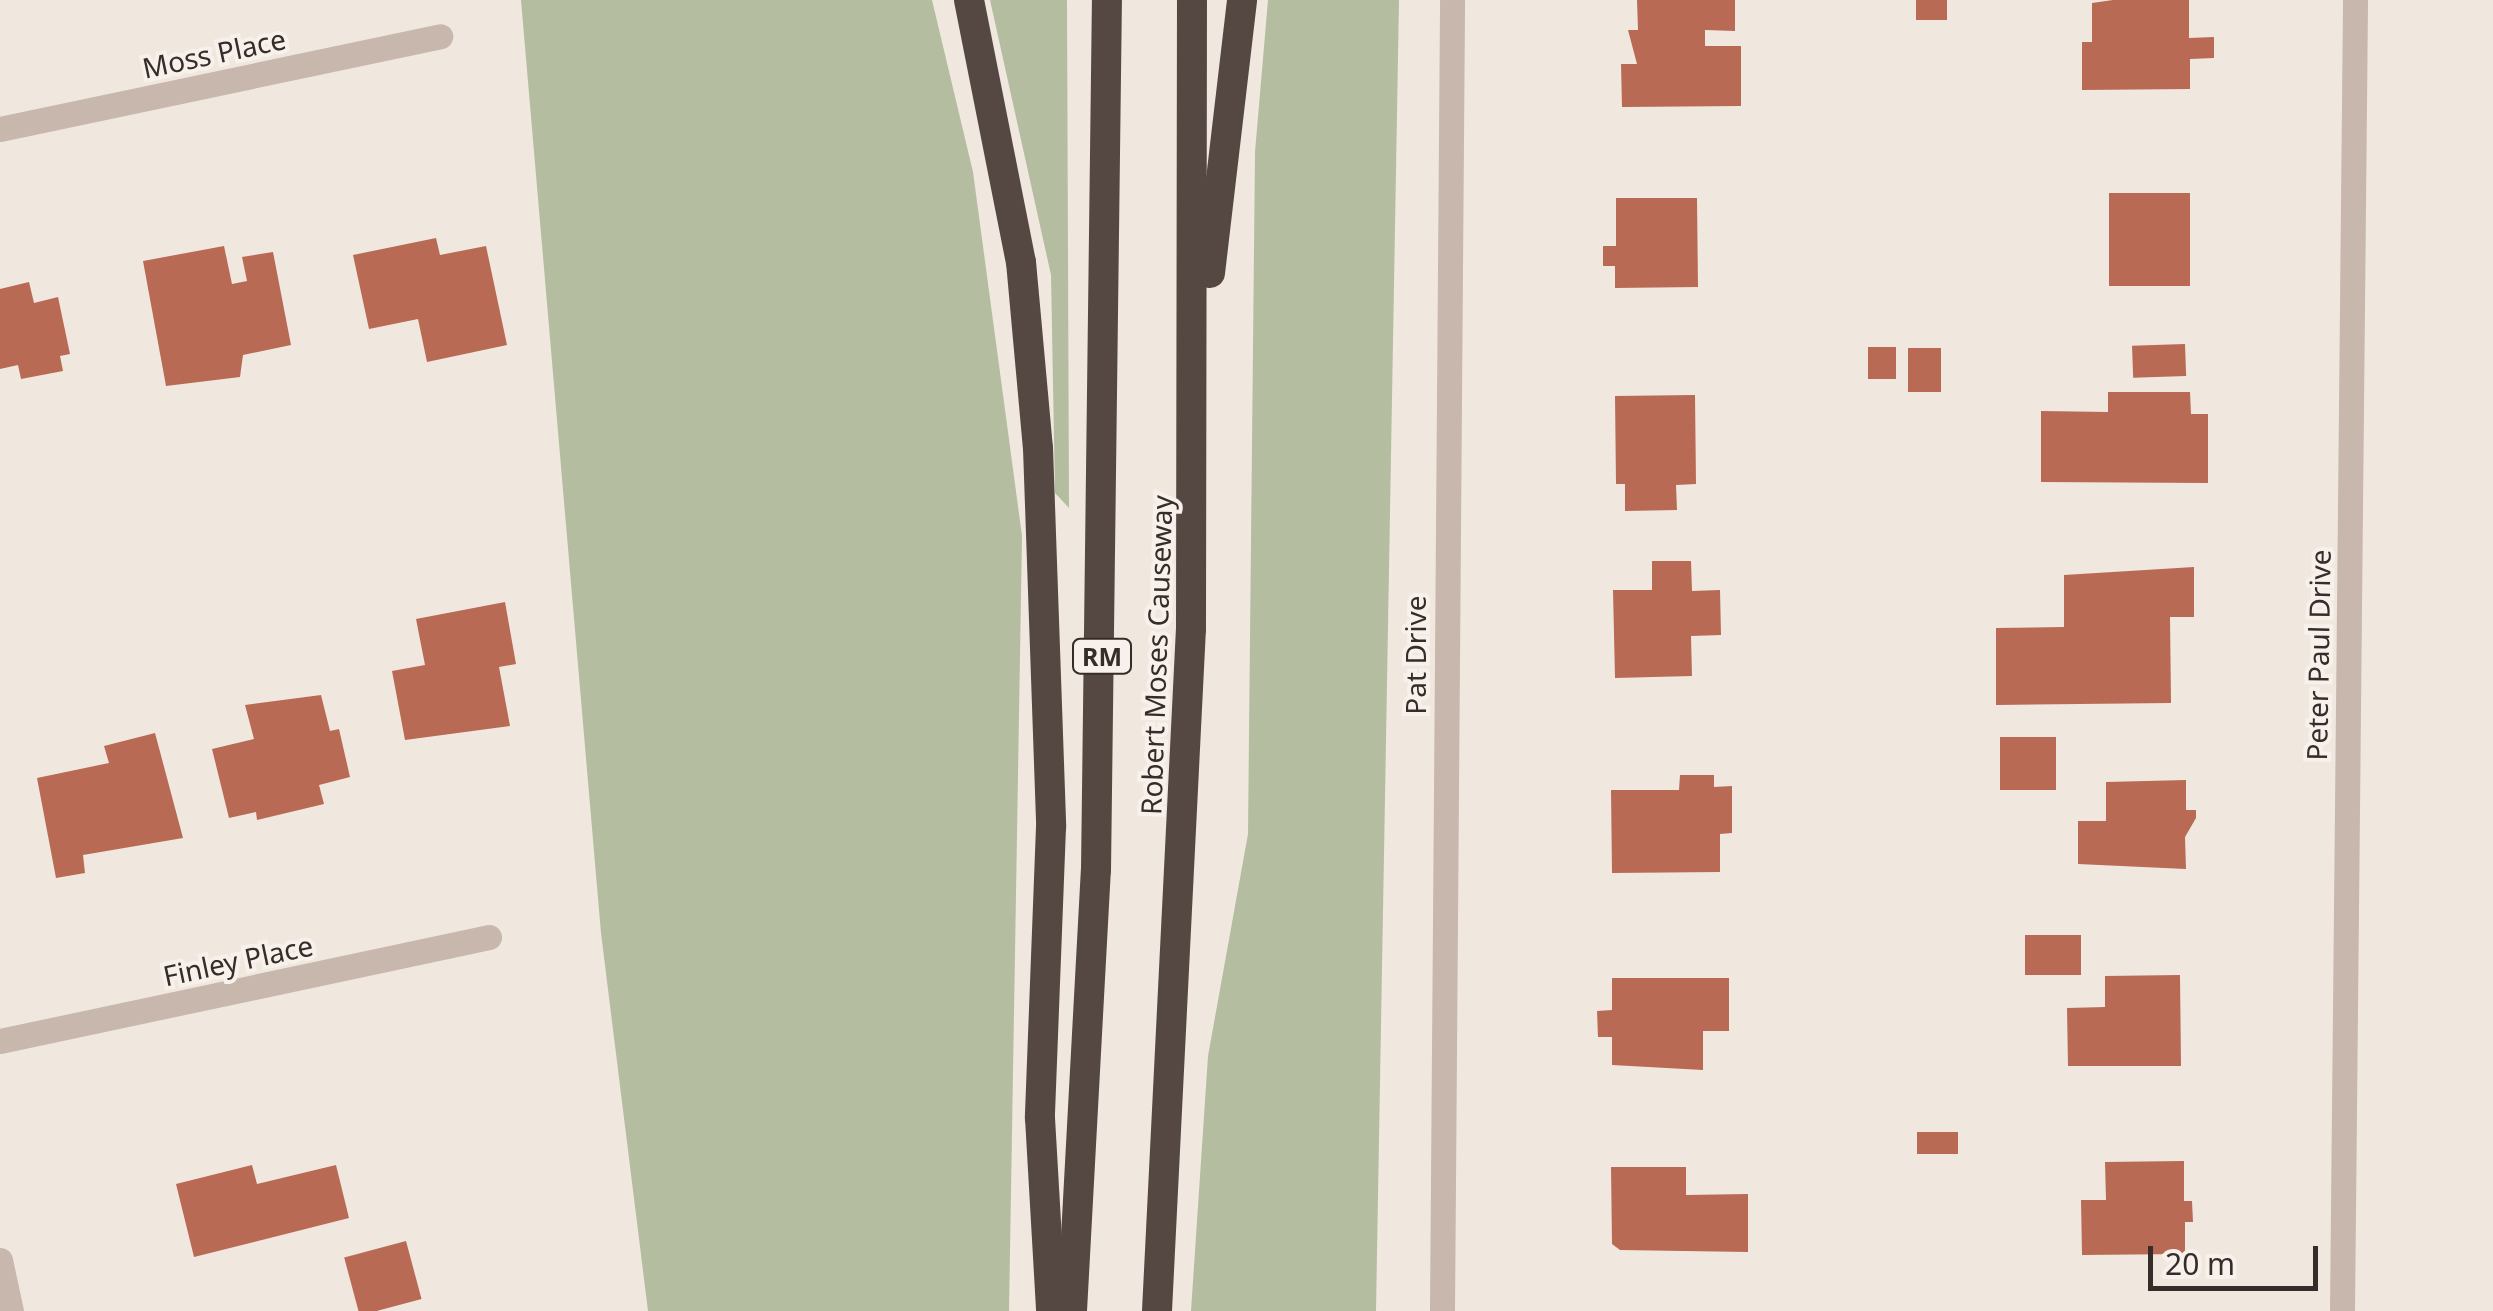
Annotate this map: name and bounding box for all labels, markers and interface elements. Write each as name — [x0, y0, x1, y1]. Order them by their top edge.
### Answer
street label: Moss Place — [139, 21, 289, 85]
street label: Robert Moses Causeway — [1134, 495, 1178, 815]
street label: Peter Paul Drive — [2299, 549, 2337, 761]
street label: Pat Drive — [1398, 595, 1432, 715]
road number: RM — [1072, 636, 1132, 676]
street label: Finley Place — [160, 928, 316, 992]
scale bar — [2153, 1226, 2323, 1288]
text: 20 m — [2165, 1243, 2235, 1284]

